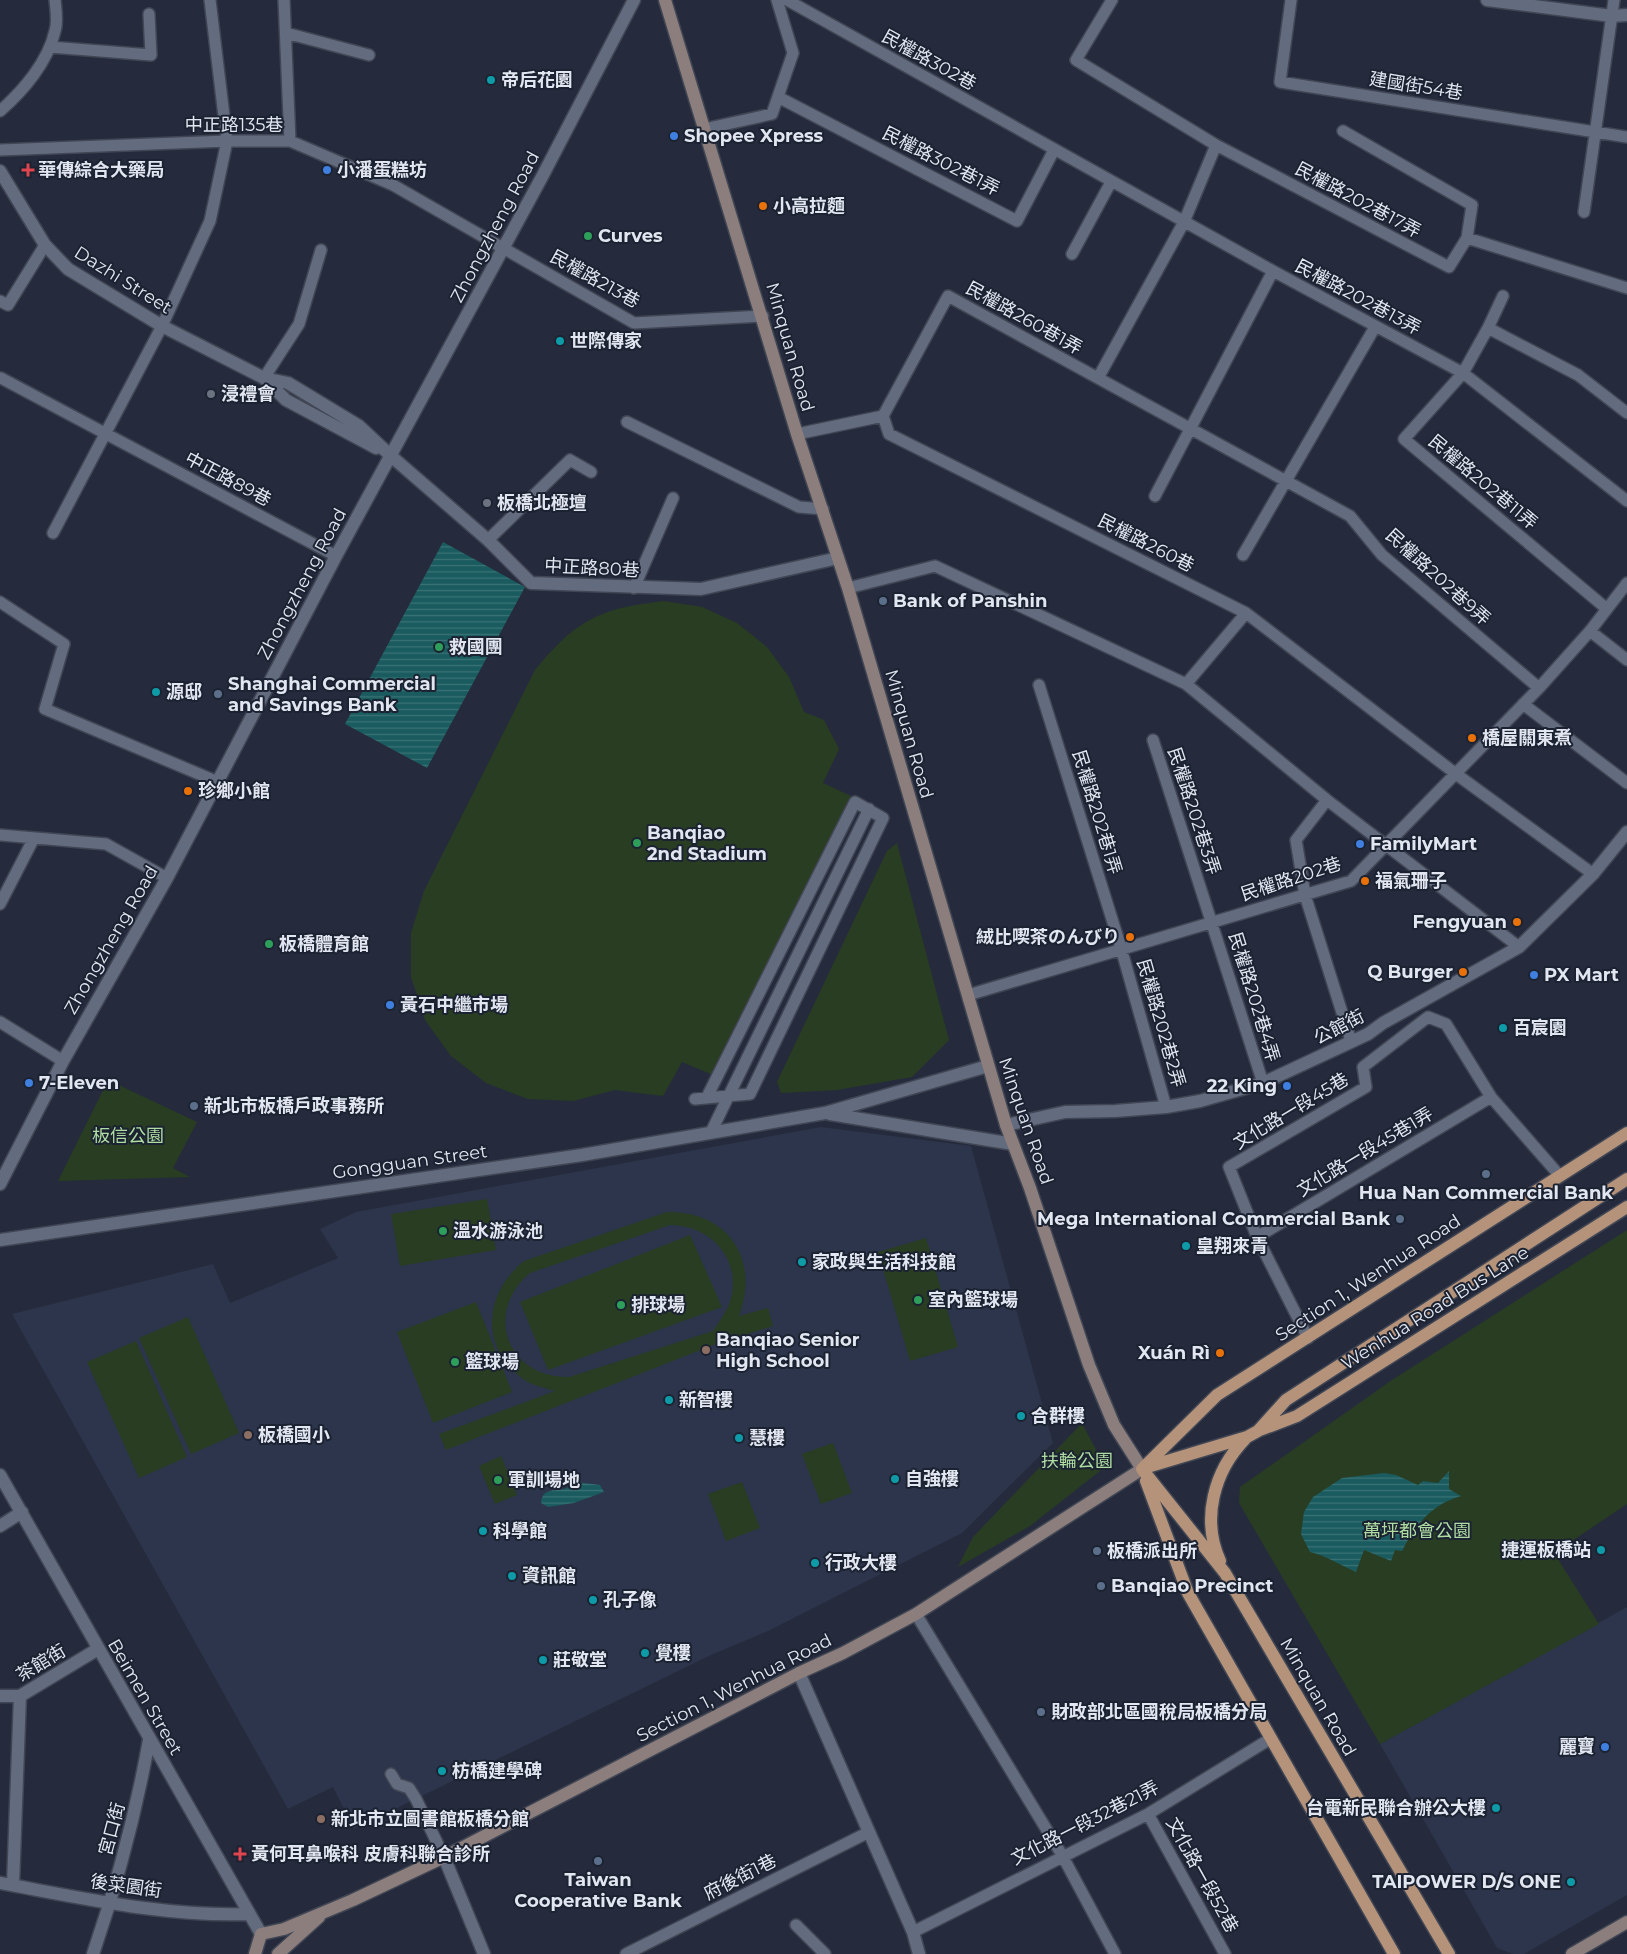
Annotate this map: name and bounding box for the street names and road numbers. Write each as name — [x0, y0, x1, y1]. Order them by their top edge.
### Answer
street label: 民權路302巷 — [878, 25, 980, 95]
street label: 建國街54巷 — [1368, 68, 1464, 104]
street label: 中正路135巷 — [185, 114, 283, 136]
street label: 民權路302巷1弄 — [879, 122, 1003, 200]
street label: Zhongzheng Road — [446, 148, 544, 306]
street label: 民權路202巷17弄 — [1291, 158, 1425, 242]
street label: Dazhi Street — [70, 241, 176, 319]
street label: 民權路213巷 — [546, 245, 644, 313]
street label: 民權路202巷13弄 — [1291, 255, 1425, 339]
street label: 民權路260巷1弄 — [962, 277, 1086, 359]
street label: Minquan Road — [761, 280, 819, 414]
street label: 民權路202巷11弄 — [1424, 430, 1542, 534]
street label: 中正路89巷 — [181, 447, 275, 511]
street label: Zhongzheng Road — [253, 505, 351, 663]
street label: 民權路260巷 — [1094, 509, 1198, 577]
street label: 民權路202巷9弄 — [1381, 524, 1495, 630]
street label: 中正路80巷 — [544, 555, 640, 581]
street label: Minquan Road — [880, 667, 938, 801]
street label: 民權路202巷3弄 — [1163, 745, 1225, 877]
street label: 民權路202巷1弄 — [1068, 747, 1126, 877]
street label: 民權路202巷 — [1238, 852, 1344, 906]
street label: Zhongzheng Road — [59, 862, 163, 1018]
street label: 民權路202巷4弄 — [1224, 930, 1284, 1064]
street label: 民權路202巷2弄 — [1132, 956, 1190, 1090]
street label: 公館街 — [1310, 1005, 1368, 1049]
street label: Minquan Road — [994, 1055, 1058, 1187]
street label: 文化路一段45巷 — [1230, 1068, 1352, 1154]
street label: 文化路一段45巷1弄 — [1293, 1103, 1437, 1201]
street label: Gongguan Street — [331, 1140, 489, 1184]
street label: Section 1, Wenhua Road — [1271, 1210, 1465, 1346]
street label: Wenhua Road Bus Lane — [1337, 1241, 1533, 1375]
street label: Section 1, Wenhua Road — [633, 1629, 835, 1747]
street label: Minquan Road — [1275, 1634, 1361, 1760]
street label: Beimen Street — [103, 1635, 187, 1759]
street label: 茶館街 — [12, 1640, 70, 1686]
street label: 文化路一段32巷21弄 — [1007, 1776, 1163, 1870]
street label: 宮口街 — [94, 1800, 130, 1858]
street label: 文化路一段52巷 — [1161, 1814, 1243, 1936]
street label: 府後街1巷 — [700, 1849, 780, 1905]
street label: 後菜園街 — [89, 1870, 163, 1902]

